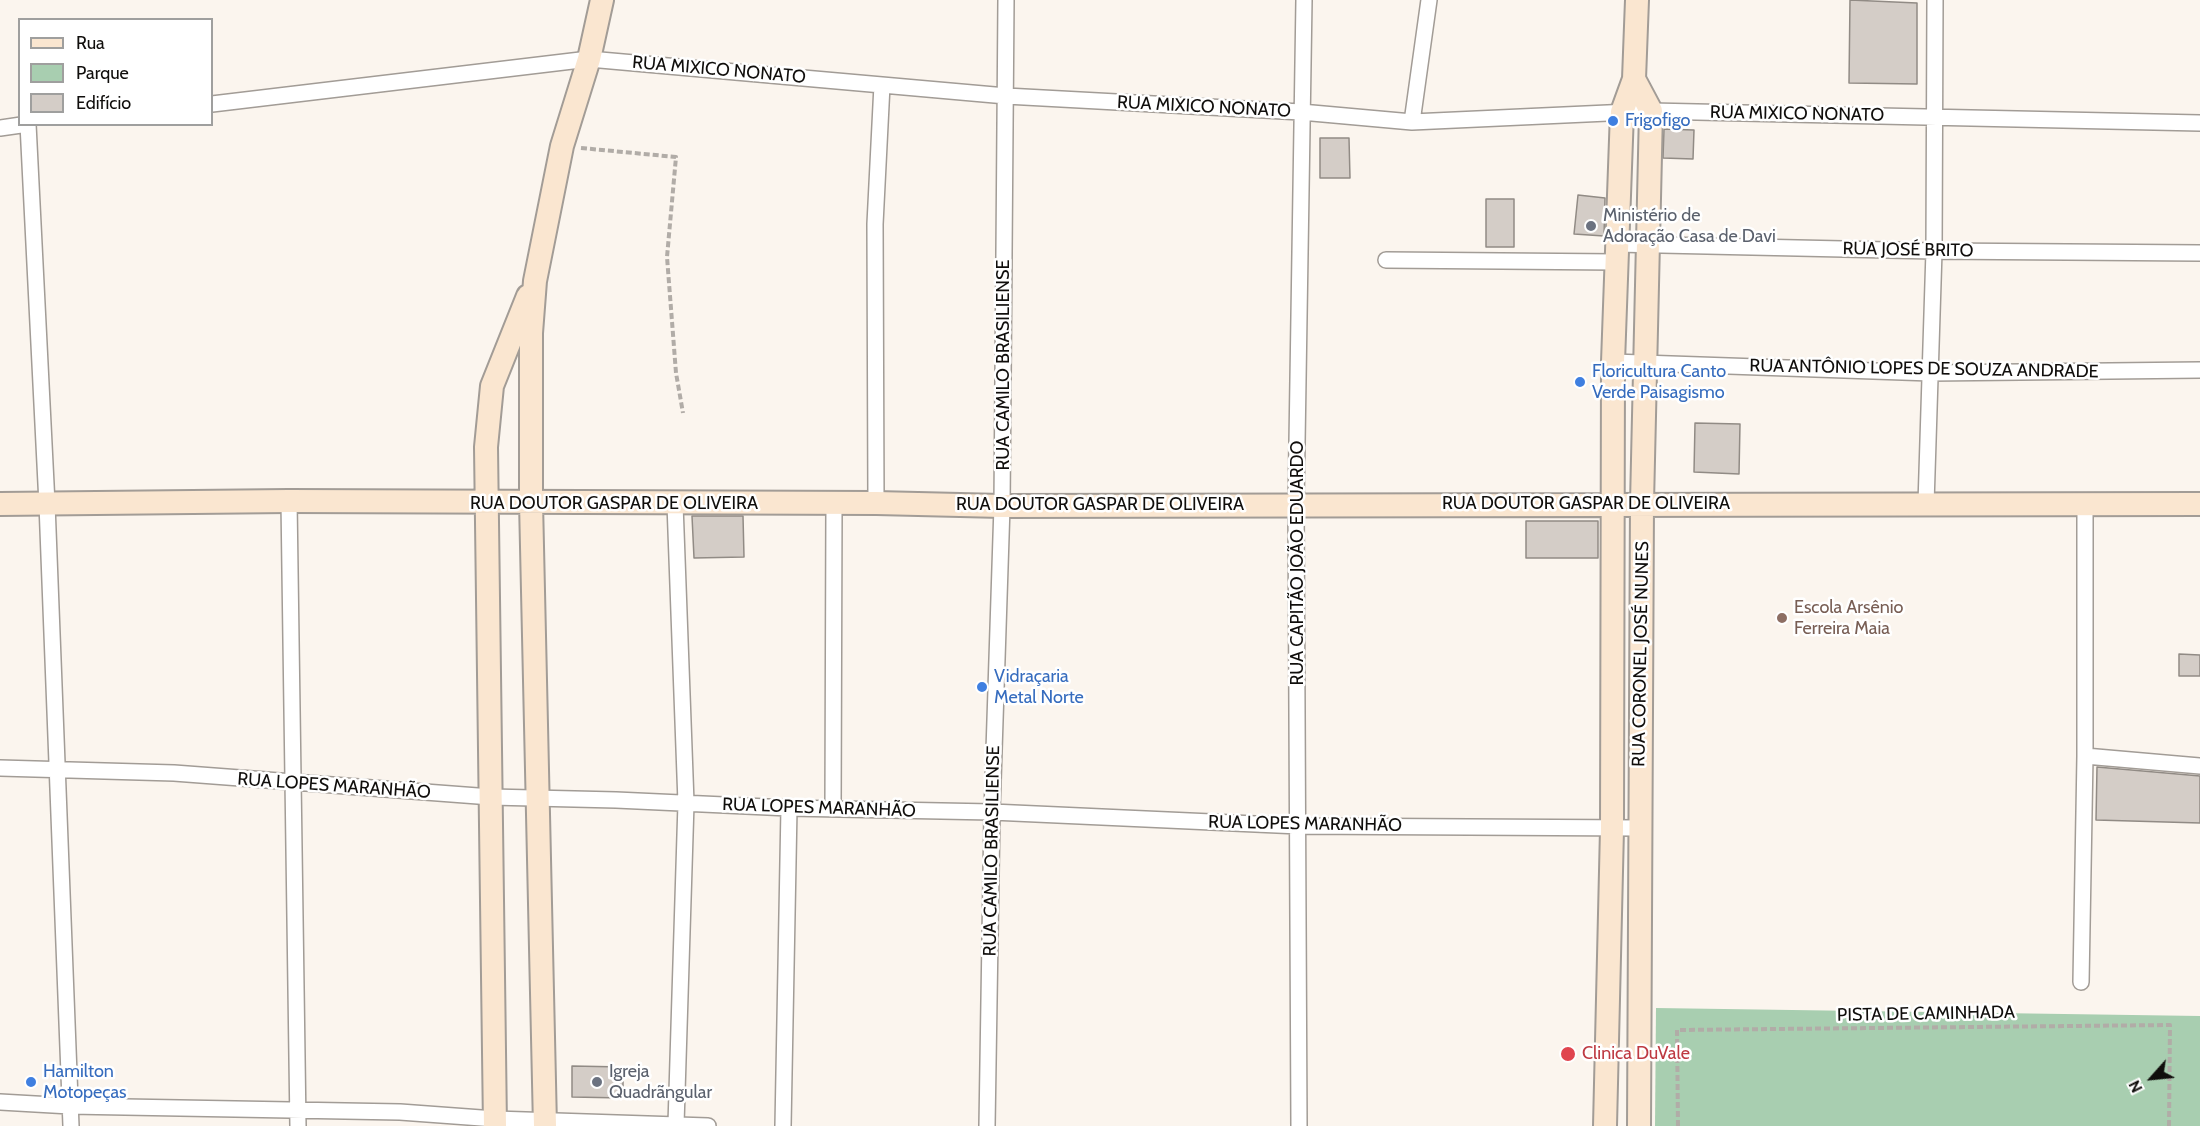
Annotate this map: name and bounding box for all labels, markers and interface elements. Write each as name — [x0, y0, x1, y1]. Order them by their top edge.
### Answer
legend — [18, 18, 213, 126]
text: Rua — [76, 32, 105, 54]
street label: RUA MIXICO NONATO — [631, 52, 807, 88]
text: Parque — [76, 62, 129, 84]
text: Edifício — [76, 92, 131, 114]
street label: RUA MIXICO NONATO — [1116, 92, 1292, 122]
street label: RUA MIXICO NONATO — [1710, 102, 1884, 126]
place label: Frigofigo — [1625, 110, 1691, 132]
marker: Frigofigo — [1606, 114, 1620, 128]
place label: Ministério de Adoração Casa de Davi — [1603, 205, 1776, 248]
marker: Ministério de Adoração Casa de Davi — [1584, 219, 1598, 233]
street label: RUA JOSÉ BRITO — [1842, 238, 1974, 262]
street label: RUA CAMILO BRASILIENSE — [993, 259, 1015, 471]
street label: RUA ANTÔNIO LOPES DE SOUZA ANDRADE — [1749, 355, 2099, 383]
place label: Floricultura Canto Verde Paisagismo — [1592, 361, 1726, 404]
marker: Floricultura Canto Verde Paisagismo — [1573, 375, 1587, 389]
street label: RUA CAPITÃO JOÃO EDUARDO — [1287, 441, 1309, 685]
street label: RUA DOUTOR GASPAR DE OLIVEIRA — [470, 493, 758, 515]
street label: RUA DOUTOR GASPAR DE OLIVEIRA — [1442, 493, 1730, 515]
street label: RUA DOUTOR GASPAR DE OLIVEIRA — [956, 494, 1244, 516]
street label: RUA CORONEL JOSÉ NUNES — [1628, 541, 1654, 767]
place label: Escola Arsênio Ferreira Maia — [1794, 597, 1903, 640]
marker: Escola Arsênio Ferreira Maia — [1775, 611, 1789, 625]
place label: Vidraçaria Metal Norte — [994, 666, 1084, 708]
marker: Vidraçaria Metal Norte — [975, 680, 989, 694]
street label: RUA CAMILO BRASILIENSE — [979, 745, 1005, 957]
street label: RUA LOPES MARANHÃO — [237, 768, 431, 804]
street label: RUA LOPES MARANHÃO — [722, 794, 916, 822]
street label: RUA LOPES MARANHÃO — [1208, 812, 1402, 836]
street label: PISTA DE CAMINHADA — [1837, 1002, 2015, 1026]
place label: Clinica DuVale — [1582, 1043, 1690, 1065]
marker: Clinica DuVale — [1559, 1045, 1577, 1063]
north arrow — [2122, 1048, 2182, 1108]
place label: Hamilton Motopeças — [43, 1061, 127, 1104]
place label: Igreja Quadrãngular — [609, 1061, 712, 1104]
marker: Hamilton Motopeças — [24, 1075, 38, 1089]
marker: Igreja Quadrãngular — [590, 1075, 604, 1089]
text: N — [2124, 1077, 2147, 1096]

